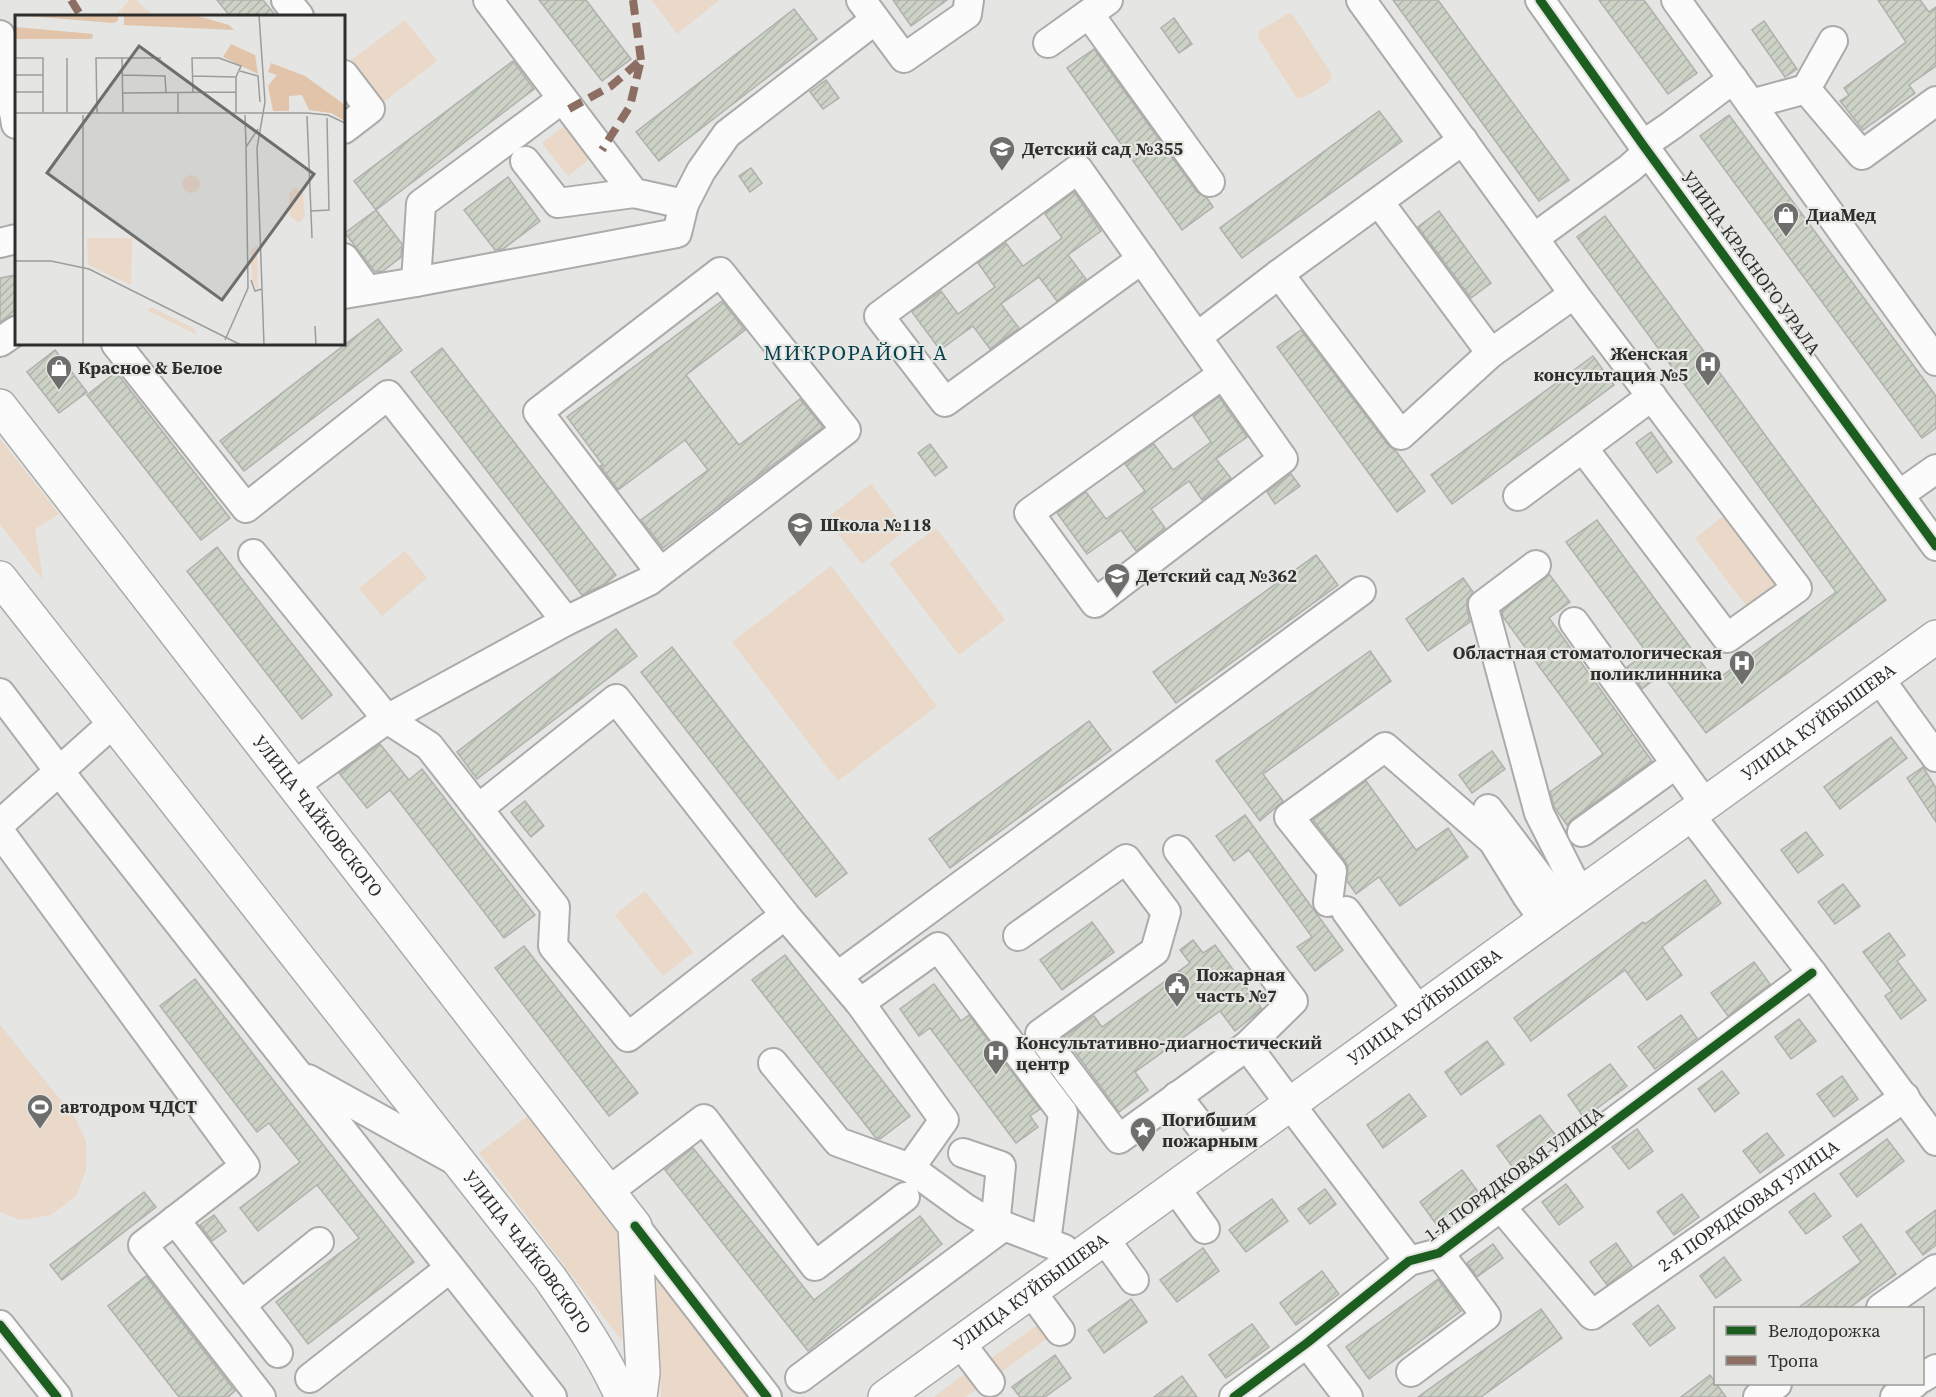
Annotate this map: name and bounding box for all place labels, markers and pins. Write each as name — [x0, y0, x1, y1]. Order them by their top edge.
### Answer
school or university icon: Детский сад №355 — [987, 134, 1017, 172]
place label: Детский сад №355 — [1022, 136, 1183, 161]
shop icon: ДиаМед — [1771, 200, 1801, 238]
place label: ДиаМед — [1806, 202, 1876, 227]
place label: Женская консультация №5 — [1533, 341, 1688, 387]
hospital icon: Женская консультация №5 — [1693, 349, 1723, 387]
shop icon: Красное & Белое — [44, 353, 74, 391]
place label: Красное & Белое — [78, 355, 222, 380]
school or university icon: Школа №118 — [785, 510, 815, 548]
place label: Школа №118 — [820, 512, 931, 537]
school or university icon: Детский сад №362 — [1102, 561, 1132, 599]
place label: Детский сад №362 — [1136, 563, 1297, 588]
place label: Областная стоматологическая поликлинника — [1453, 640, 1722, 686]
hospital icon: Областная стоматологическая поликлинника — [1727, 648, 1757, 686]
place label: Пожарная часть №7 — [1196, 962, 1285, 1008]
public building icon: Пожарная часть №7 — [1162, 970, 1192, 1008]
place label: Консультативно-диагностический центр — [1016, 1030, 1322, 1076]
hospital icon: Консультативно-диагностический центр — [981, 1038, 1011, 1076]
sports icon: автодром ЧДСТ — [25, 1092, 55, 1130]
place label: автодром ЧДСТ — [60, 1094, 197, 1119]
place label: Погибшим пожарным — [1162, 1107, 1258, 1153]
place icon: Погибшим пожарным — [1128, 1115, 1158, 1153]

